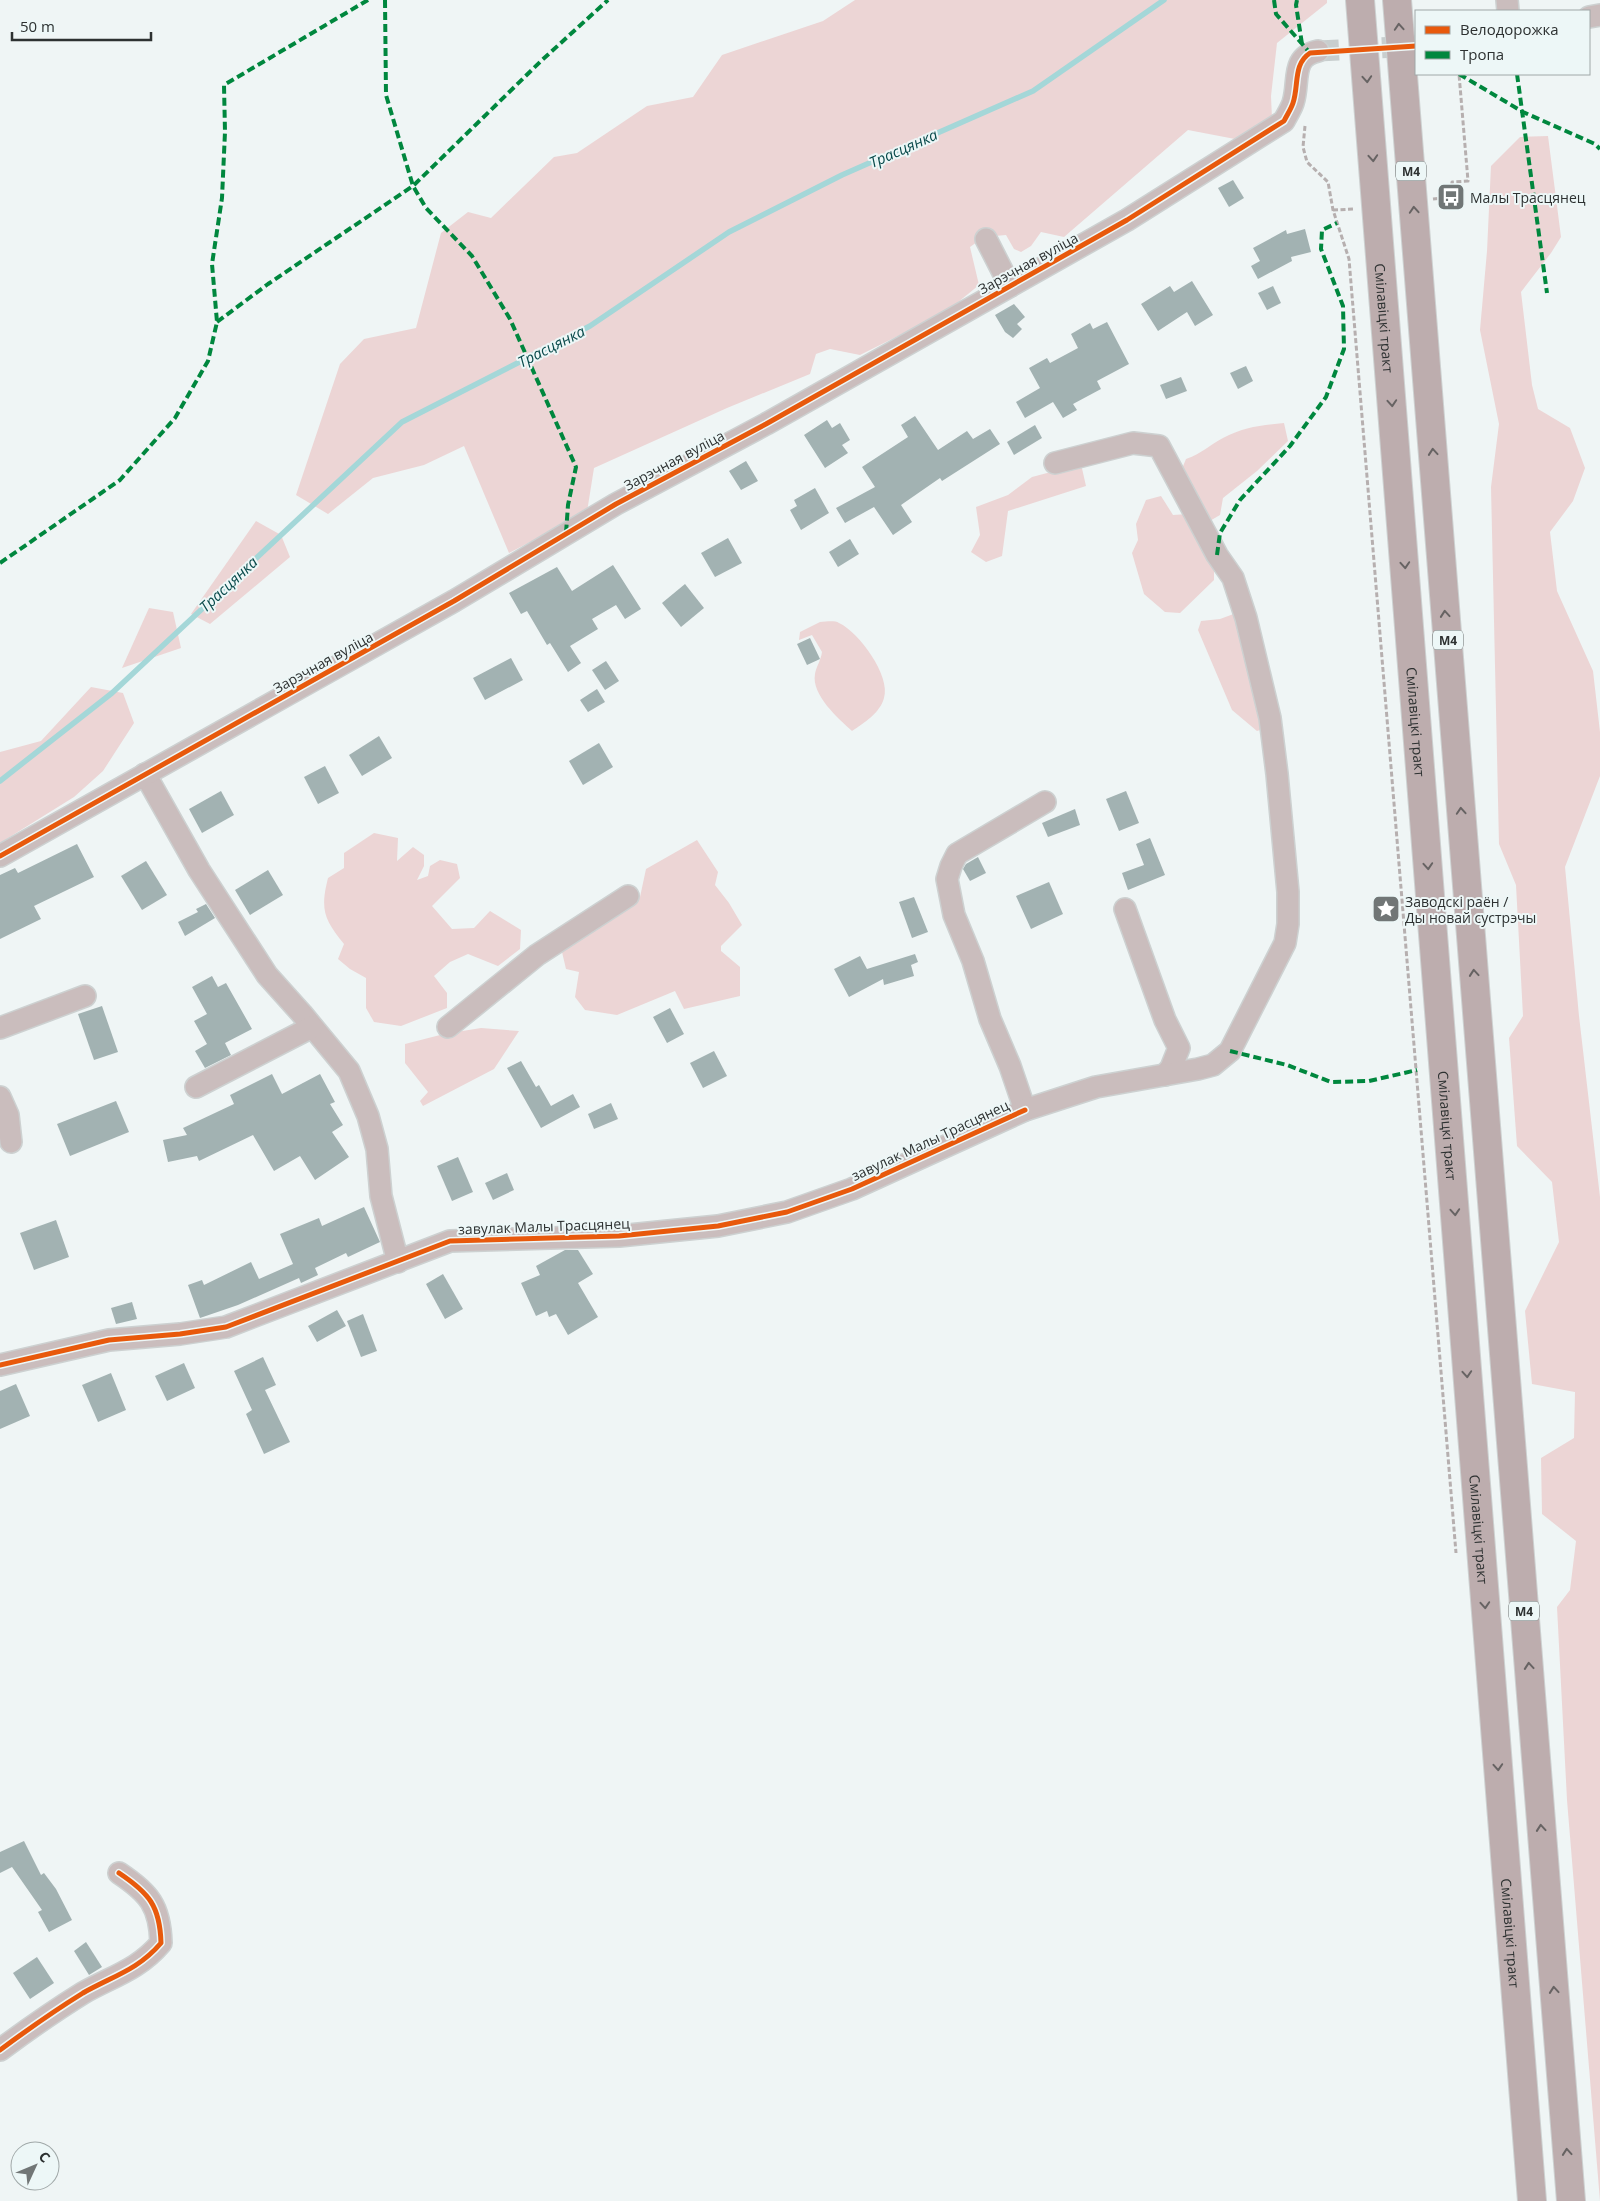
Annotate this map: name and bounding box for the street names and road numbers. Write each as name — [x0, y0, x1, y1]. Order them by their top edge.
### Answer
road number: М4 — [1396, 162, 1426, 180]
street label: Зарэчная вуліца — [975, 228, 1081, 298]
street label: Смілавіцкі тракт — [1371, 262, 1399, 374]
street label: Зарэчная вуліца — [620, 426, 728, 494]
street label: Зарэчная вуліца — [270, 627, 376, 697]
road number: М4 — [1433, 630, 1463, 650]
street label: Смілавіцкі тракт — [1403, 666, 1430, 778]
street label: Смілавіцкі тракт — [1434, 1070, 1462, 1182]
street label: завулак Малы Трасцянец — [848, 1095, 1012, 1185]
street label: завулак Малы Трасцянец — [458, 1213, 630, 1238]
street label: Смілавіцкі тракт — [1466, 1474, 1493, 1585]
road number: М4 — [1509, 1602, 1539, 1620]
street label: Смілавіцкі тракт — [1497, 1878, 1525, 1989]

